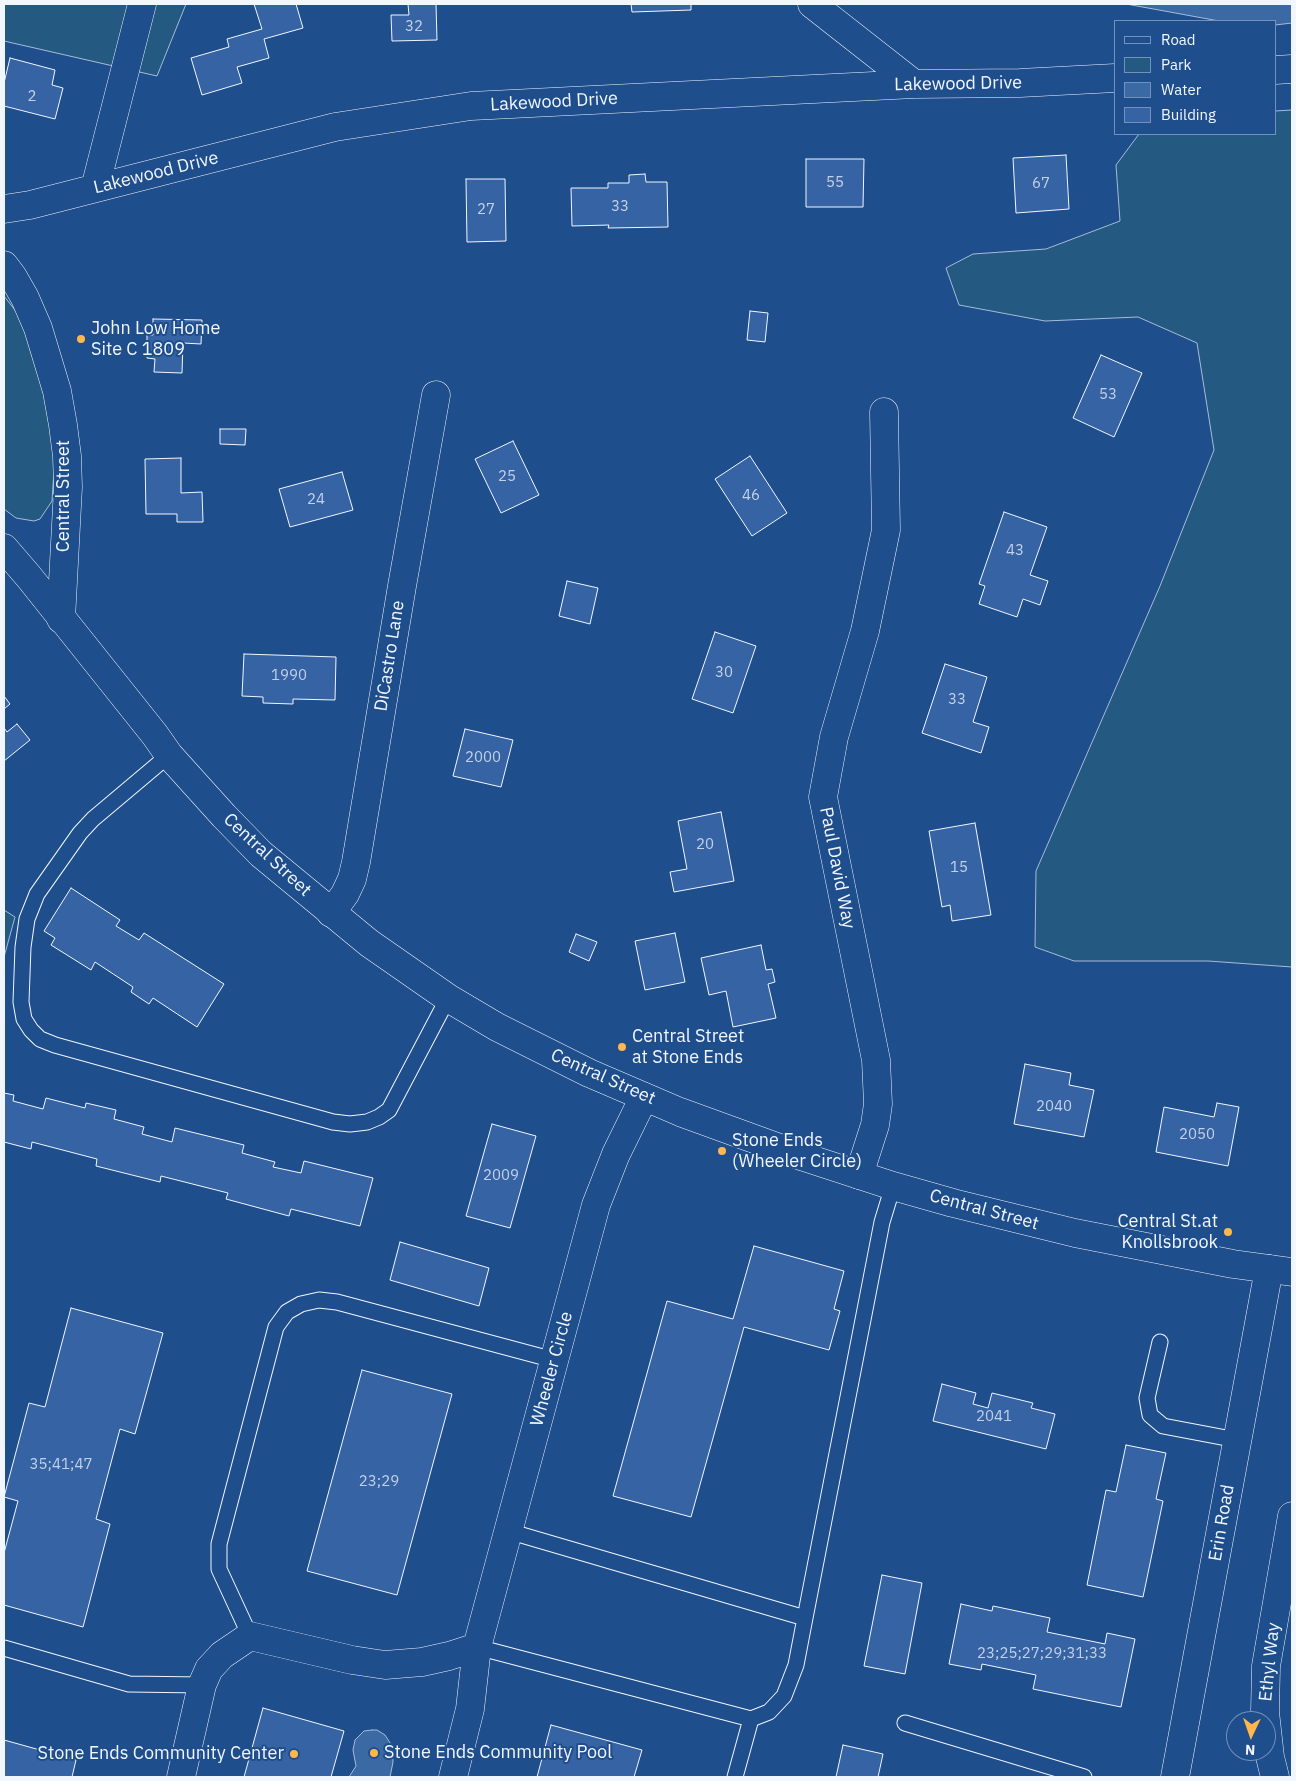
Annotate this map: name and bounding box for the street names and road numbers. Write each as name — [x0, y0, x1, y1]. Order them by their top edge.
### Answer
street label: Lakewood Drive — [894, 72, 1022, 96]
street label: Lakewood Drive — [490, 88, 618, 116]
street label: Lakewood Drive — [91, 147, 221, 199]
street label: Central Street — [53, 440, 75, 552]
street label: DiCastro Lane — [371, 599, 409, 713]
street label: Paul David Way — [815, 805, 859, 931]
street label: Central Street — [219, 809, 315, 901]
street label: Central Street — [547, 1044, 659, 1110]
street label: Central Street — [927, 1185, 1041, 1235]
street label: Wheeler Circle — [526, 1309, 578, 1429]
street label: Erin Road — [1205, 1483, 1239, 1563]
street label: Ethyl Way — [1255, 1621, 1285, 1703]

